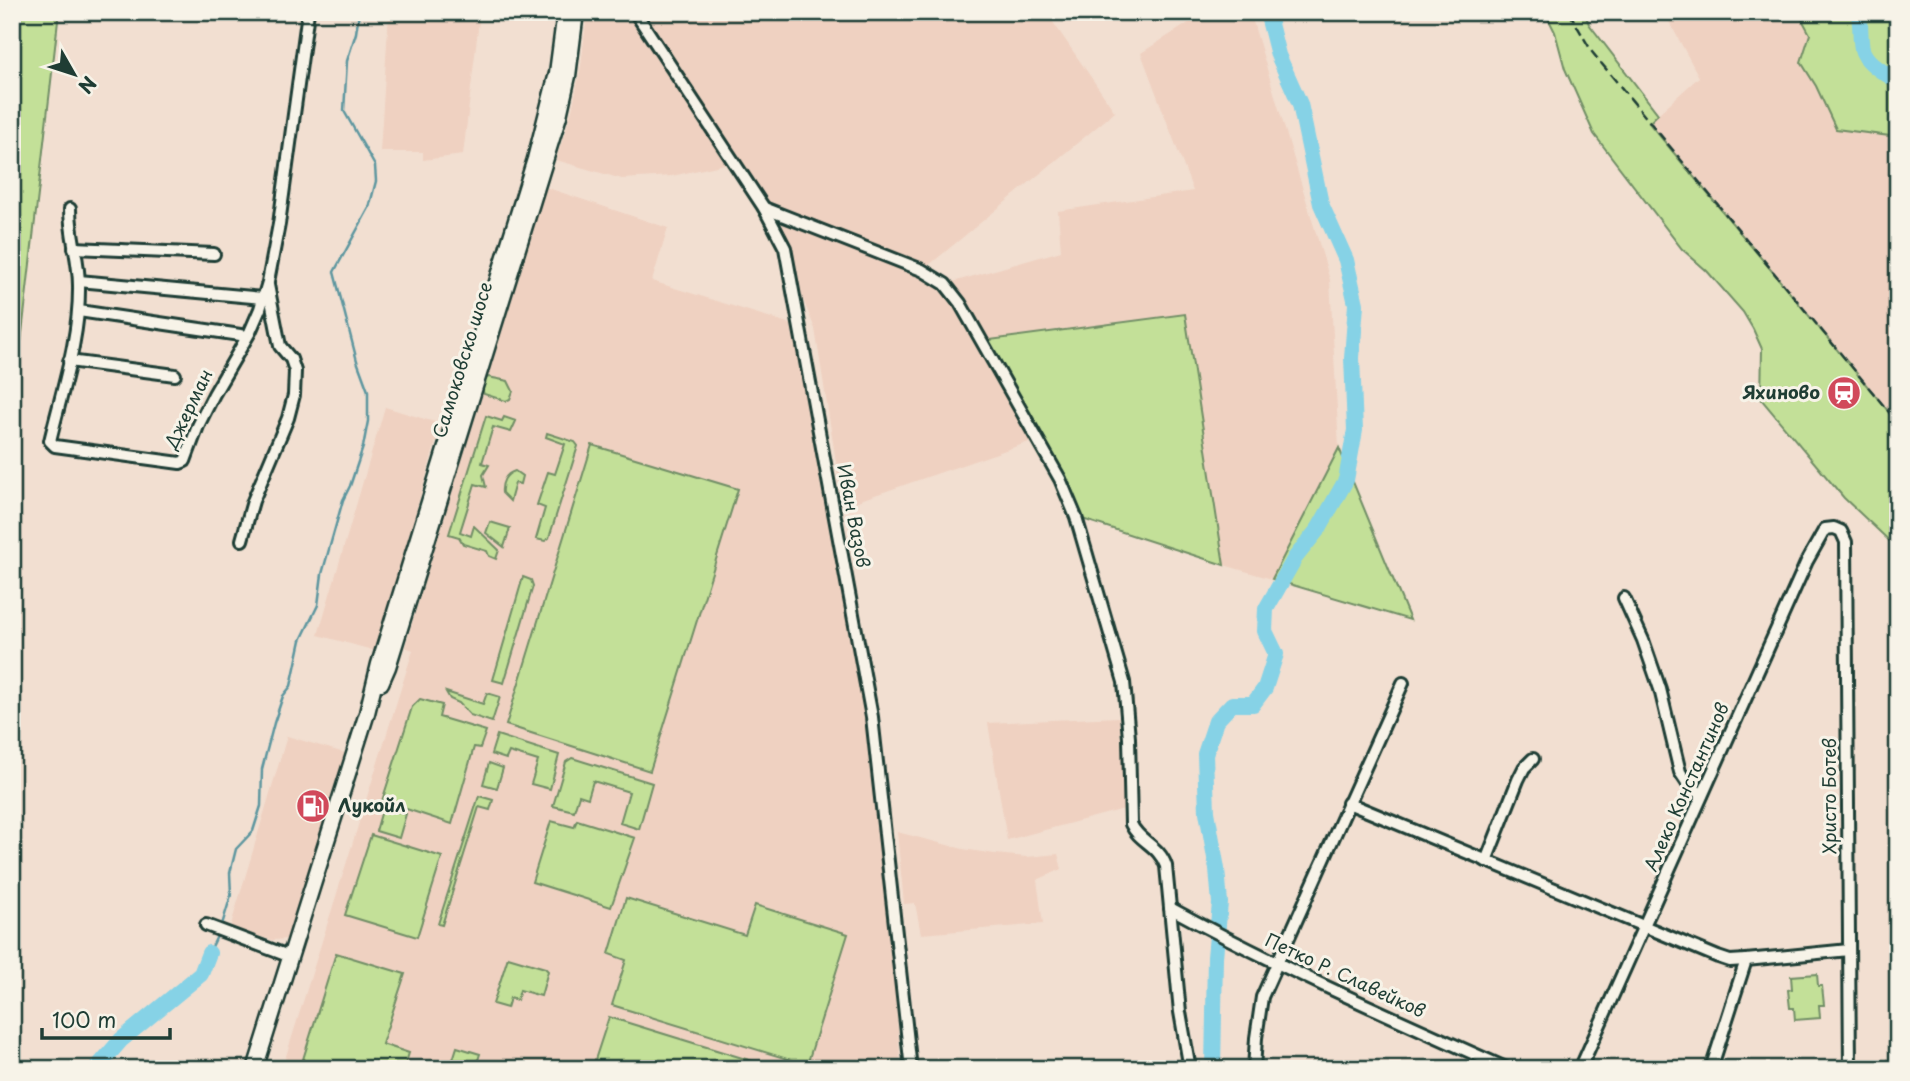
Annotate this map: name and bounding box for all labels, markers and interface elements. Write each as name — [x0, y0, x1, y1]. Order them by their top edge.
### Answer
north arrow — [38, 38, 108, 108]
text: N — [72, 71, 104, 100]
street label: Самоковско шосе — [425, 278, 498, 441]
street label: Джерман — [156, 364, 219, 454]
station icon: Яхиново — [1825, 374, 1863, 412]
place label: Яхиново — [1742, 378, 1820, 405]
street label: Иван Вазов — [831, 462, 878, 570]
street label: Алеко Константинов — [1636, 698, 1735, 875]
street label: Христо Ботев — [1815, 738, 1842, 854]
fuel station icon: Лукойл — [294, 787, 332, 825]
place label: Лукойл — [338, 791, 406, 818]
street label: Петко Р. Славейков — [1261, 926, 1430, 1024]
scale bar — [42, 997, 170, 1041]
text: 100 m — [52, 1003, 116, 1035]

